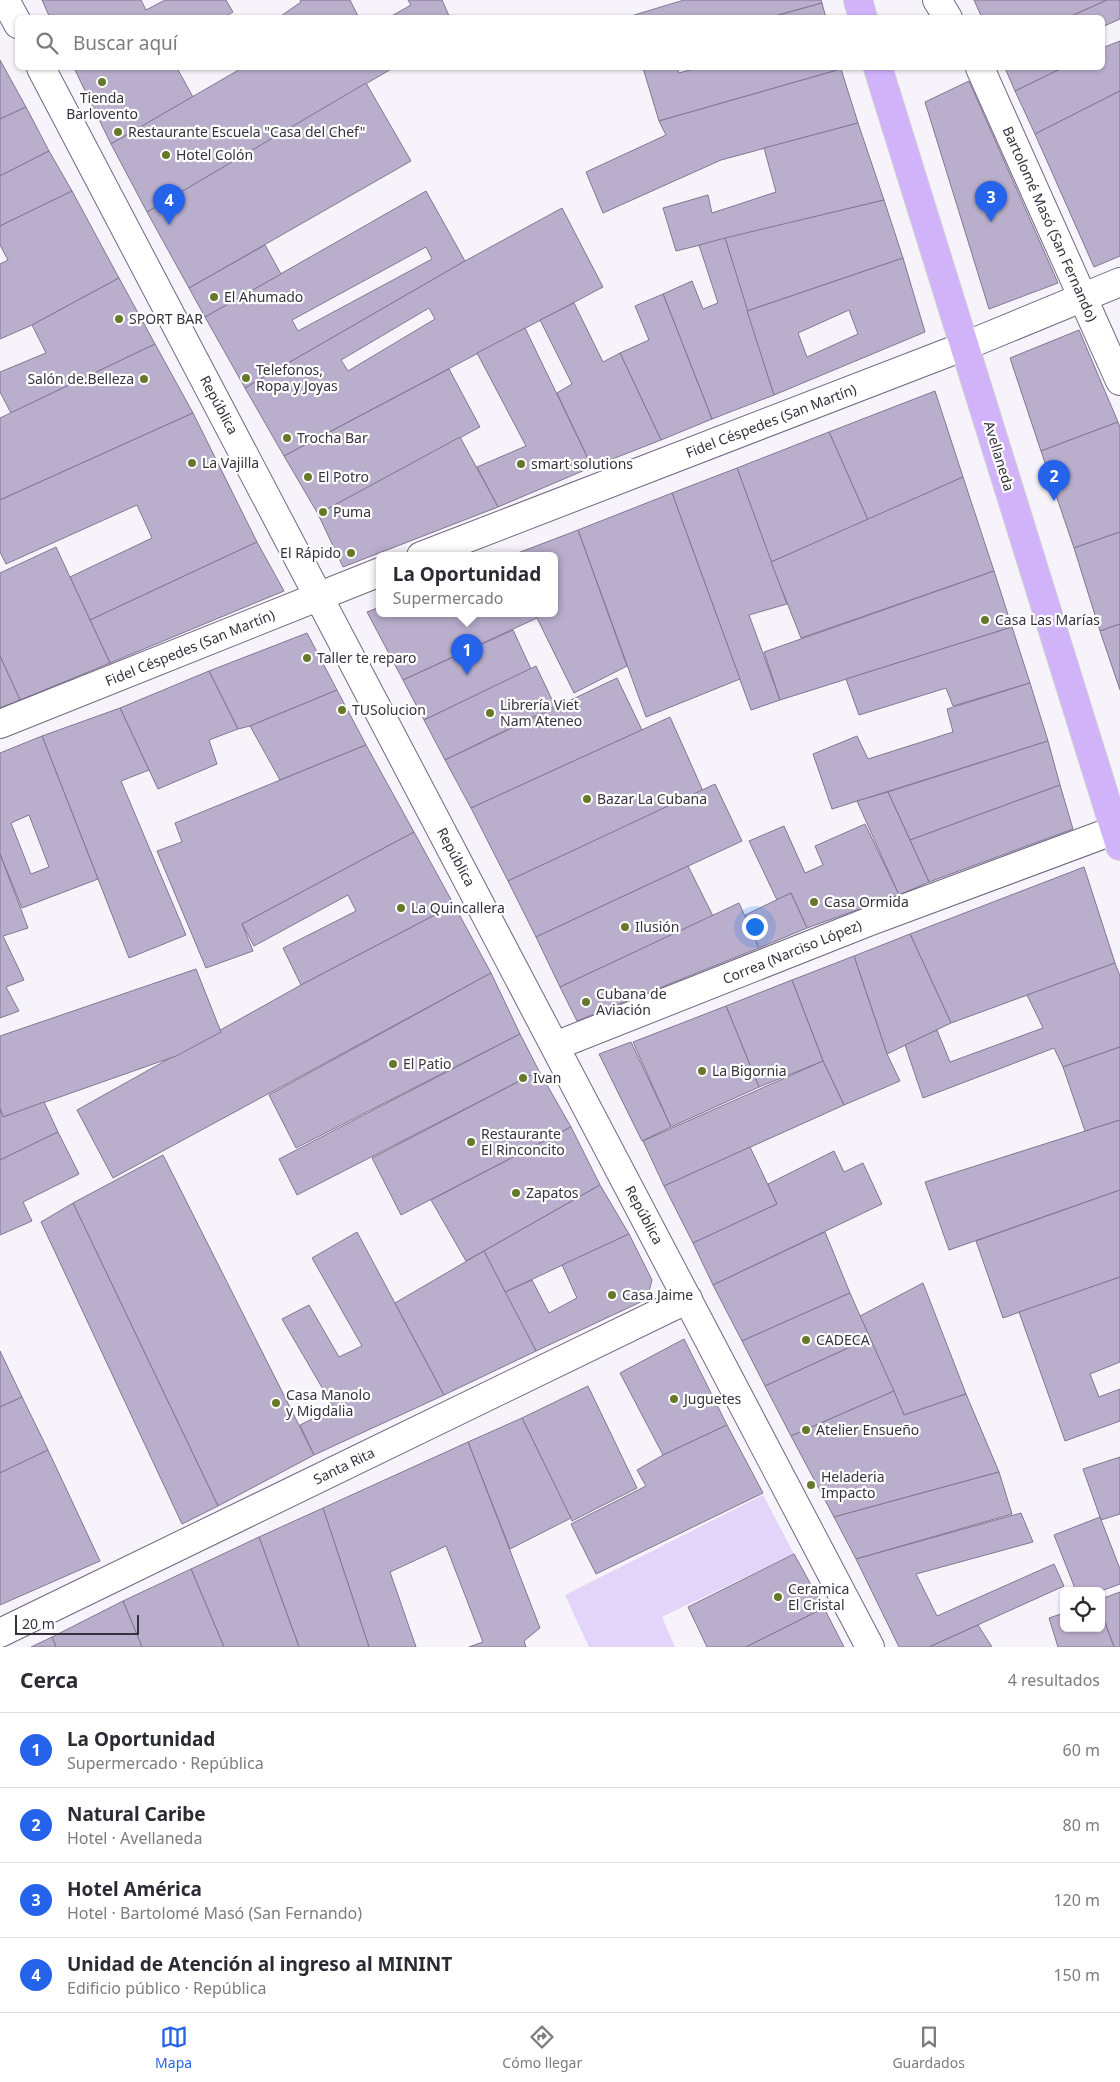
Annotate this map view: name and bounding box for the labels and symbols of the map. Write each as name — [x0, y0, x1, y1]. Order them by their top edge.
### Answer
marker: Tienda Barlovento — [96, 76, 108, 88]
place label: Tienda Barlovento — [66, 88, 138, 123]
place label: Restaurante Escuela "Casa del Chef" — [128, 122, 365, 141]
street label: Bartolomé Masó (San Fernando) — [999, 123, 1102, 324]
marker: Restaurante Escuela "Casa del Chef" — [112, 126, 124, 138]
place label: Hotel Colón — [176, 145, 253, 164]
marker: Hotel Colón — [160, 149, 172, 161]
pin: 3 — [975, 181, 1007, 222]
pin: 4 — [153, 184, 185, 225]
place label: El Ahumado — [224, 287, 303, 306]
marker: El Ahumado — [208, 291, 220, 303]
place label: SPORT BAR — [129, 309, 203, 328]
marker: SPORT BAR — [113, 313, 125, 325]
place label: Telefonos, Ropa y Joyas — [256, 360, 338, 395]
place label: Salón de.Belleza — [27, 369, 134, 388]
street label: República — [196, 372, 243, 438]
marker: Telefonos, Ropa y Joyas — [240, 372, 252, 384]
marker: Salón de.Belleza — [138, 373, 150, 385]
street label: Fidel Céspedes (San Martín) — [683, 379, 859, 462]
street label: Avellaneda — [980, 419, 1019, 493]
place label: Trocha Bar — [297, 428, 368, 447]
marker: Trocha Bar — [281, 432, 293, 444]
place label: La Vajilla — [202, 453, 259, 472]
place label: smart solutions — [531, 454, 633, 473]
marker: La Vajilla — [186, 457, 198, 469]
marker: smart solutions — [515, 458, 527, 470]
pin: 2 — [1038, 460, 1070, 501]
place label: El Potro — [318, 467, 369, 486]
marker: El Potro — [302, 471, 314, 483]
place label: Puma — [333, 502, 371, 521]
marker: Puma — [317, 506, 329, 518]
place label: El Rápido — [280, 543, 341, 562]
marker: El Rápido — [345, 547, 357, 559]
street label: Fidel Céspedes (San Martín) — [102, 605, 277, 690]
place label: Casa Las Marías — [995, 610, 1100, 629]
marker: Casa Las Marías — [979, 614, 991, 626]
pin: 1 — [451, 634, 483, 675]
place label: Taller te reparo — [317, 648, 416, 667]
marker: Taller te reparo — [301, 652, 313, 664]
place label: Librería Viet Nam Ateneo — [500, 695, 582, 730]
place label: TUSolucion — [352, 700, 426, 719]
marker: TUSolucion — [336, 704, 348, 716]
marker: Librería Viet Nam Ateneo — [484, 707, 496, 719]
place label: Bazar La Cubana — [597, 789, 707, 808]
marker: Bazar La Cubana — [581, 793, 593, 805]
street label: República — [433, 824, 480, 890]
place label: Casa Ormida — [824, 892, 909, 911]
marker: Casa Ormida — [808, 896, 820, 908]
place label: La Quincallera — [411, 898, 505, 917]
marker: La Quincallera — [395, 902, 407, 914]
your location — [742, 914, 768, 940]
street label: Correa (Narciso López) — [720, 915, 864, 988]
place label: Ilusión — [635, 917, 679, 936]
marker: Ilusión — [619, 921, 631, 933]
place label: Cubana de Aviación — [596, 984, 667, 1019]
marker: Cubana de Aviación — [580, 996, 592, 1008]
place label: El Patio — [403, 1054, 452, 1073]
marker: El Patio — [387, 1058, 399, 1070]
place label: La Bigornia — [712, 1061, 787, 1080]
marker: La Bigornia — [696, 1065, 708, 1077]
place label: Ivan — [533, 1068, 561, 1087]
marker: Ivan — [517, 1072, 529, 1084]
place label: Restaurante El Rinconcito — [481, 1124, 565, 1159]
marker: Restaurante El Rinconcito — [465, 1136, 477, 1148]
street label: República — [621, 1182, 668, 1248]
place label: Zapatos — [526, 1183, 579, 1202]
marker: Zapatos — [510, 1187, 522, 1199]
place label: Casa Jaime — [622, 1285, 693, 1304]
marker: Casa Jaime — [606, 1289, 618, 1301]
place label: CADECA — [816, 1330, 870, 1349]
marker: CADECA — [800, 1334, 812, 1346]
place label: Casa Manolo y Migdalia — [286, 1385, 371, 1420]
place label: Juguetes — [682, 1389, 742, 1408]
marker: Juguetes — [668, 1393, 680, 1405]
marker: Casa Manolo y Migdalia — [270, 1397, 282, 1409]
place label: Atelier Ensueño — [816, 1420, 919, 1439]
marker: Atelier Ensueño — [800, 1424, 812, 1436]
street label: Santa Rita — [310, 1443, 378, 1489]
place label: Heladeria Impacto — [821, 1467, 885, 1502]
marker: Heladeria Impacto — [805, 1479, 817, 1491]
place label: Ceramica El Cristal — [788, 1579, 849, 1614]
marker: Ceramica El Cristal — [772, 1591, 784, 1603]
scale bar — [15, 1612, 139, 1635]

